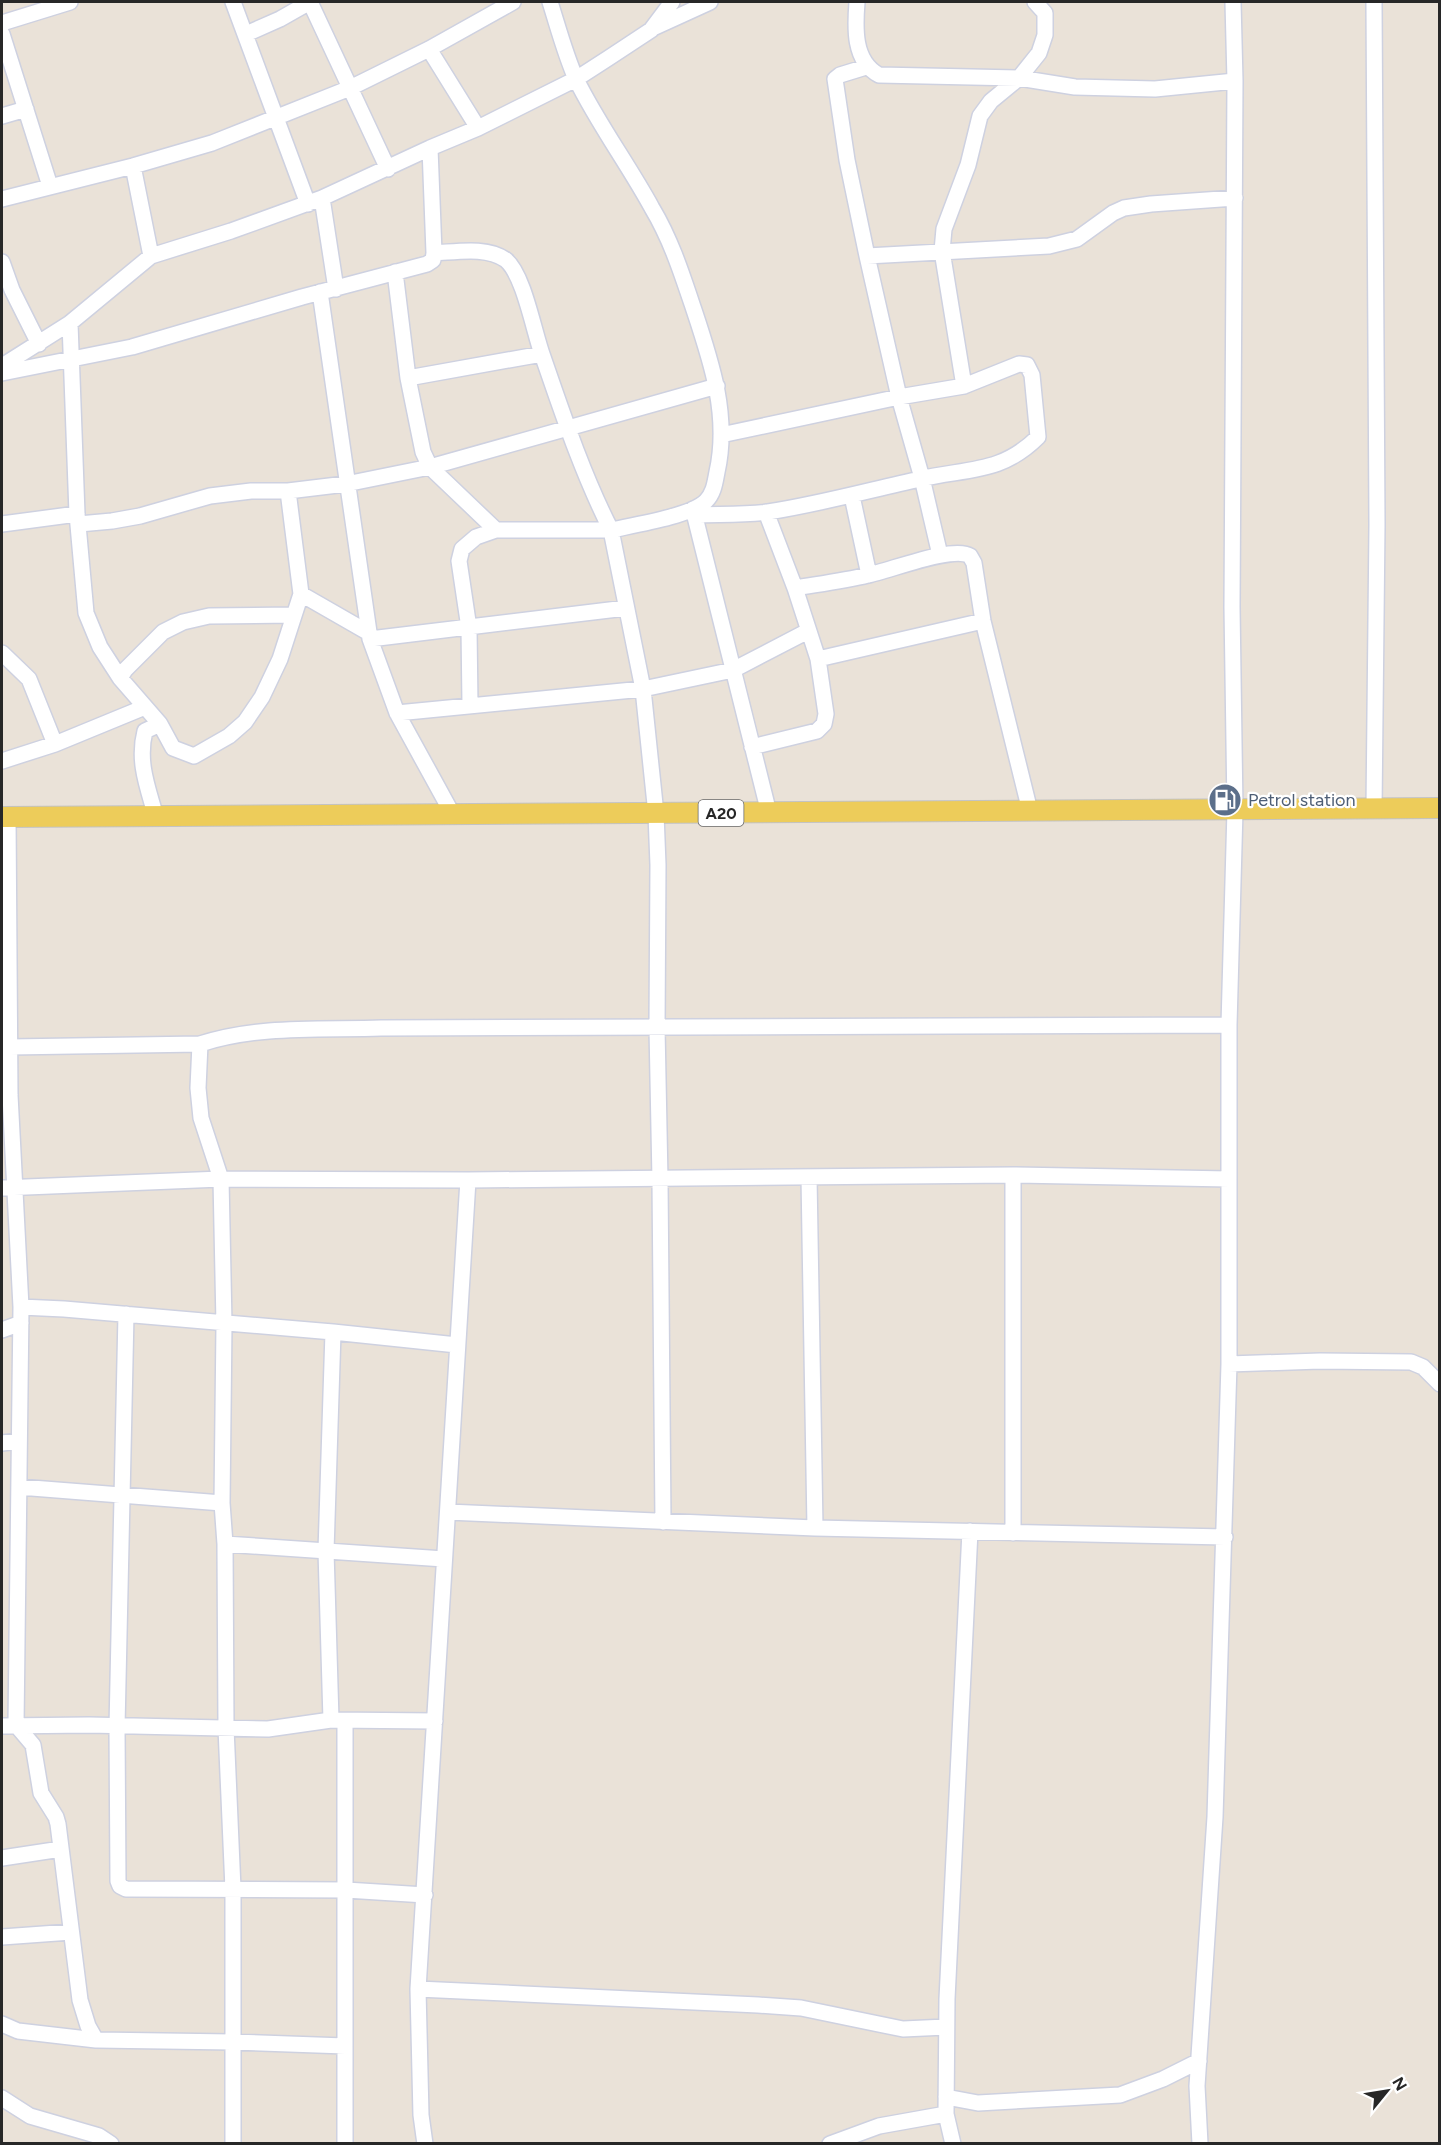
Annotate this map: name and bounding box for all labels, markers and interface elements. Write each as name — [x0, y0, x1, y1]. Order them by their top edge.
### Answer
fuel station icon: Petrol station — [1207, 782, 1243, 818]
place label: Petrol station — [1248, 789, 1356, 811]
road number: A20 — [698, 800, 744, 826]
north arrow — [1357, 2061, 1417, 2121]
text: N — [1388, 2074, 1411, 2094]

